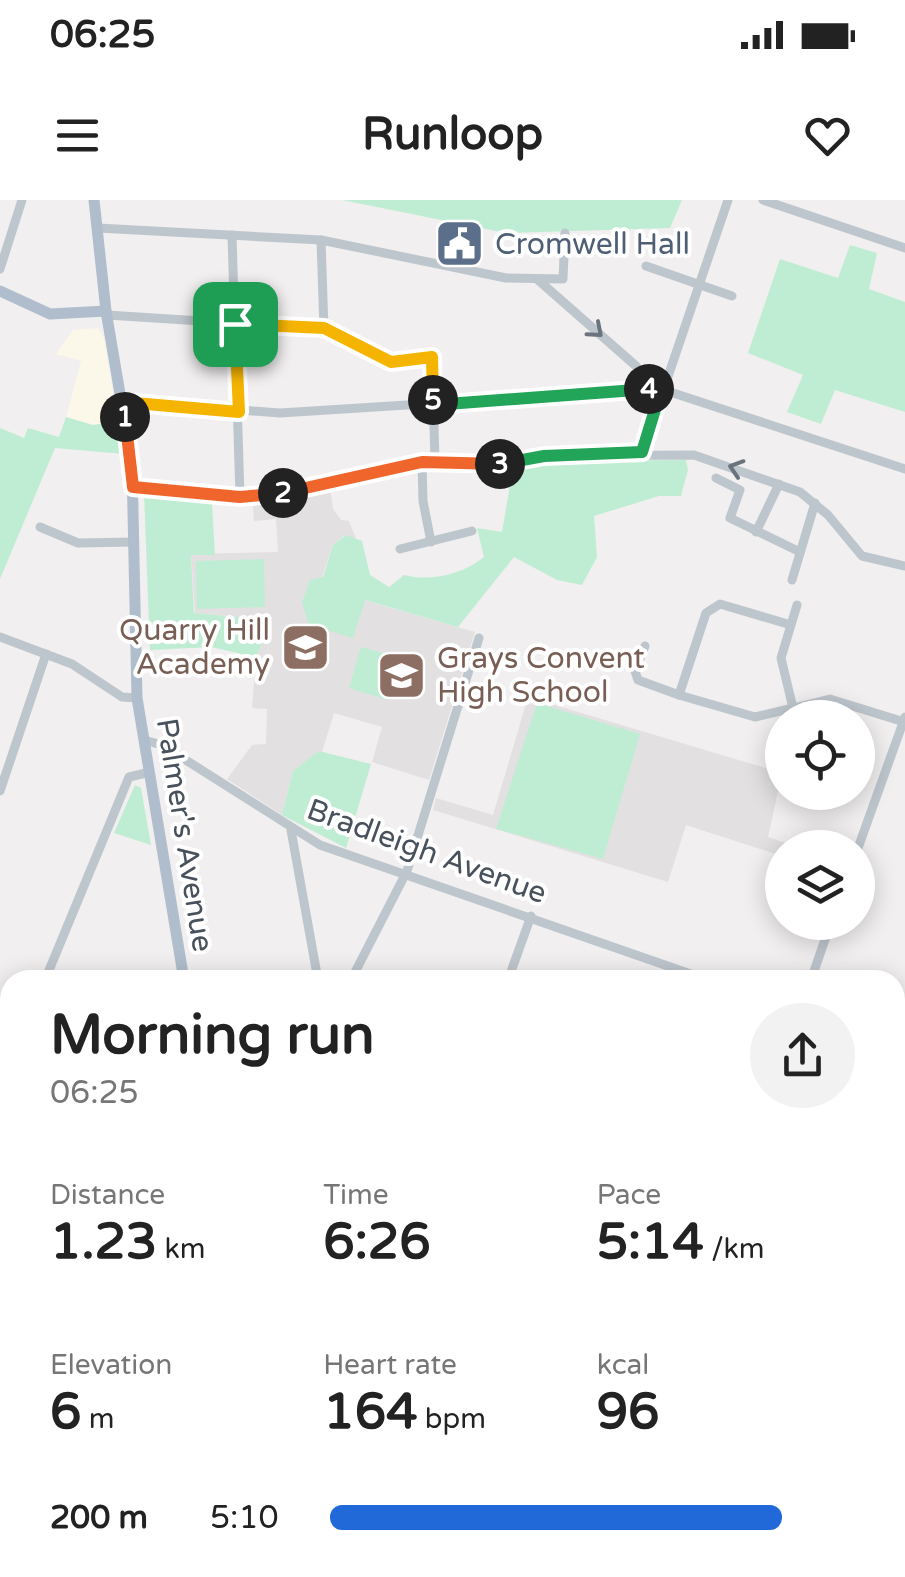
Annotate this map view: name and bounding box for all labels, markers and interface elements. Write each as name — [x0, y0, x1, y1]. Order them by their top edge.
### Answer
text: 06:25 — [50, 12, 155, 58]
icon: menu — [50, 108, 105, 163]
text: Runloop — [362, 108, 543, 162]
icon: heart — [800, 108, 855, 163]
public building icon: Cromwell Hall — [434, 218, 486, 270]
place label: Cromwell Hall — [495, 226, 690, 263]
pin — [193, 282, 278, 367]
icon: arrive — [208, 297, 263, 352]
one-way arrow — [585, 320, 603, 338]
pin: 4 — [624, 364, 674, 414]
text: 4 — [640, 372, 658, 406]
pin: 5 — [408, 375, 458, 425]
text: 5 — [424, 383, 442, 417]
pin: 1 — [100, 392, 150, 442]
text: 1 — [116, 400, 134, 434]
pin: 3 — [475, 439, 525, 489]
text: 3 — [491, 447, 509, 481]
one-way arrow — [728, 459, 745, 479]
pin: 2 — [258, 468, 308, 518]
text: 2 — [274, 476, 292, 510]
place label: Quarry Hill Academy — [119, 612, 270, 683]
school or university icon: Quarry Hill Academy — [279, 621, 331, 673]
place label: Grays Convent High School — [437, 640, 645, 711]
school or university icon: Grays Convent High School — [376, 649, 428, 701]
map controls — [765, 700, 875, 940]
button: locate — [765, 700, 875, 810]
street label: Palmer's Avenue — [148, 716, 221, 954]
street label: Bradleigh Avenue — [302, 791, 552, 912]
button: layers — [765, 830, 875, 940]
text: Morning run — [50, 1003, 375, 1069]
button: share — [750, 1003, 855, 1108]
text: 06:25 — [50, 1074, 139, 1112]
text: Distance — [50, 1178, 165, 1212]
text: Time — [323, 1178, 389, 1212]
text: Pace — [597, 1178, 661, 1212]
text: 1.23 — [50, 1212, 157, 1272]
text: 6:26 — [323, 1212, 431, 1272]
text: 5:14 — [597, 1212, 704, 1272]
text: km — [157, 1232, 205, 1266]
text: /km — [704, 1232, 765, 1266]
text: Elevation — [50, 1348, 172, 1382]
text: Heart rate — [323, 1348, 457, 1382]
text: kcal — [597, 1348, 649, 1382]
text: 6 — [50, 1382, 81, 1442]
text: 164 — [323, 1382, 418, 1442]
text: 96 — [597, 1382, 659, 1442]
text: m — [81, 1402, 114, 1436]
text: bpm — [418, 1402, 486, 1436]
text: 200 m — [50, 1499, 148, 1537]
text: 5:10 — [210, 1499, 279, 1537]

